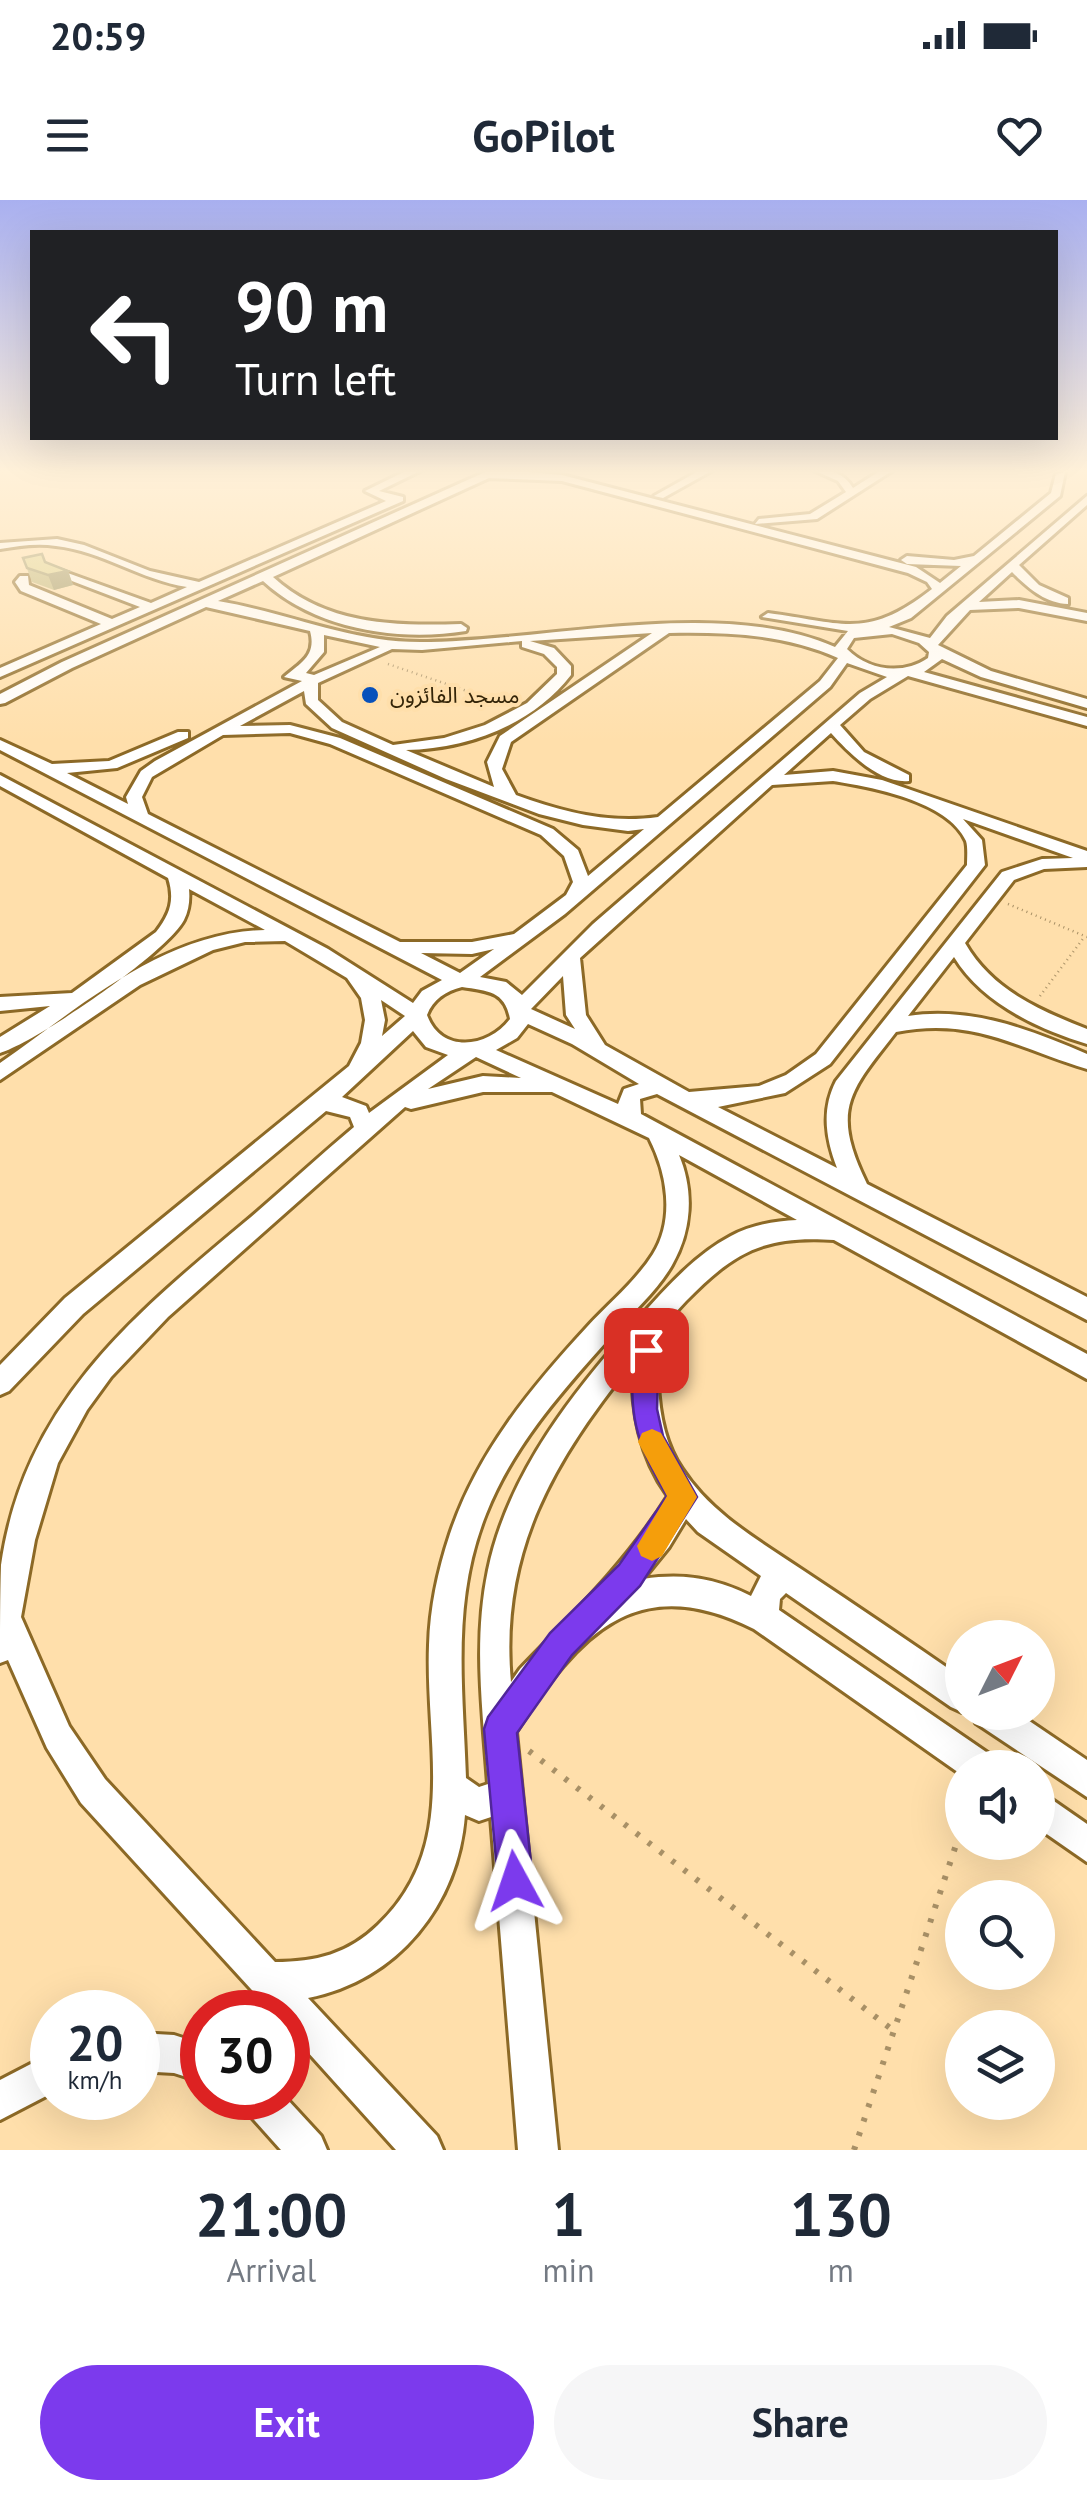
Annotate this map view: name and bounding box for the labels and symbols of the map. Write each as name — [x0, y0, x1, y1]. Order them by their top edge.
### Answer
place label: مسجد الفائزون — [390, 681, 520, 709]
marker: مسجد الفائزون — [359, 684, 381, 706]
pin — [604, 1308, 689, 1393]
north arrow — [945, 1620, 1055, 1730]
position arrow — [463, 1829, 567, 1933]
speed limit sign: 30 — [180, 1990, 310, 2120]

